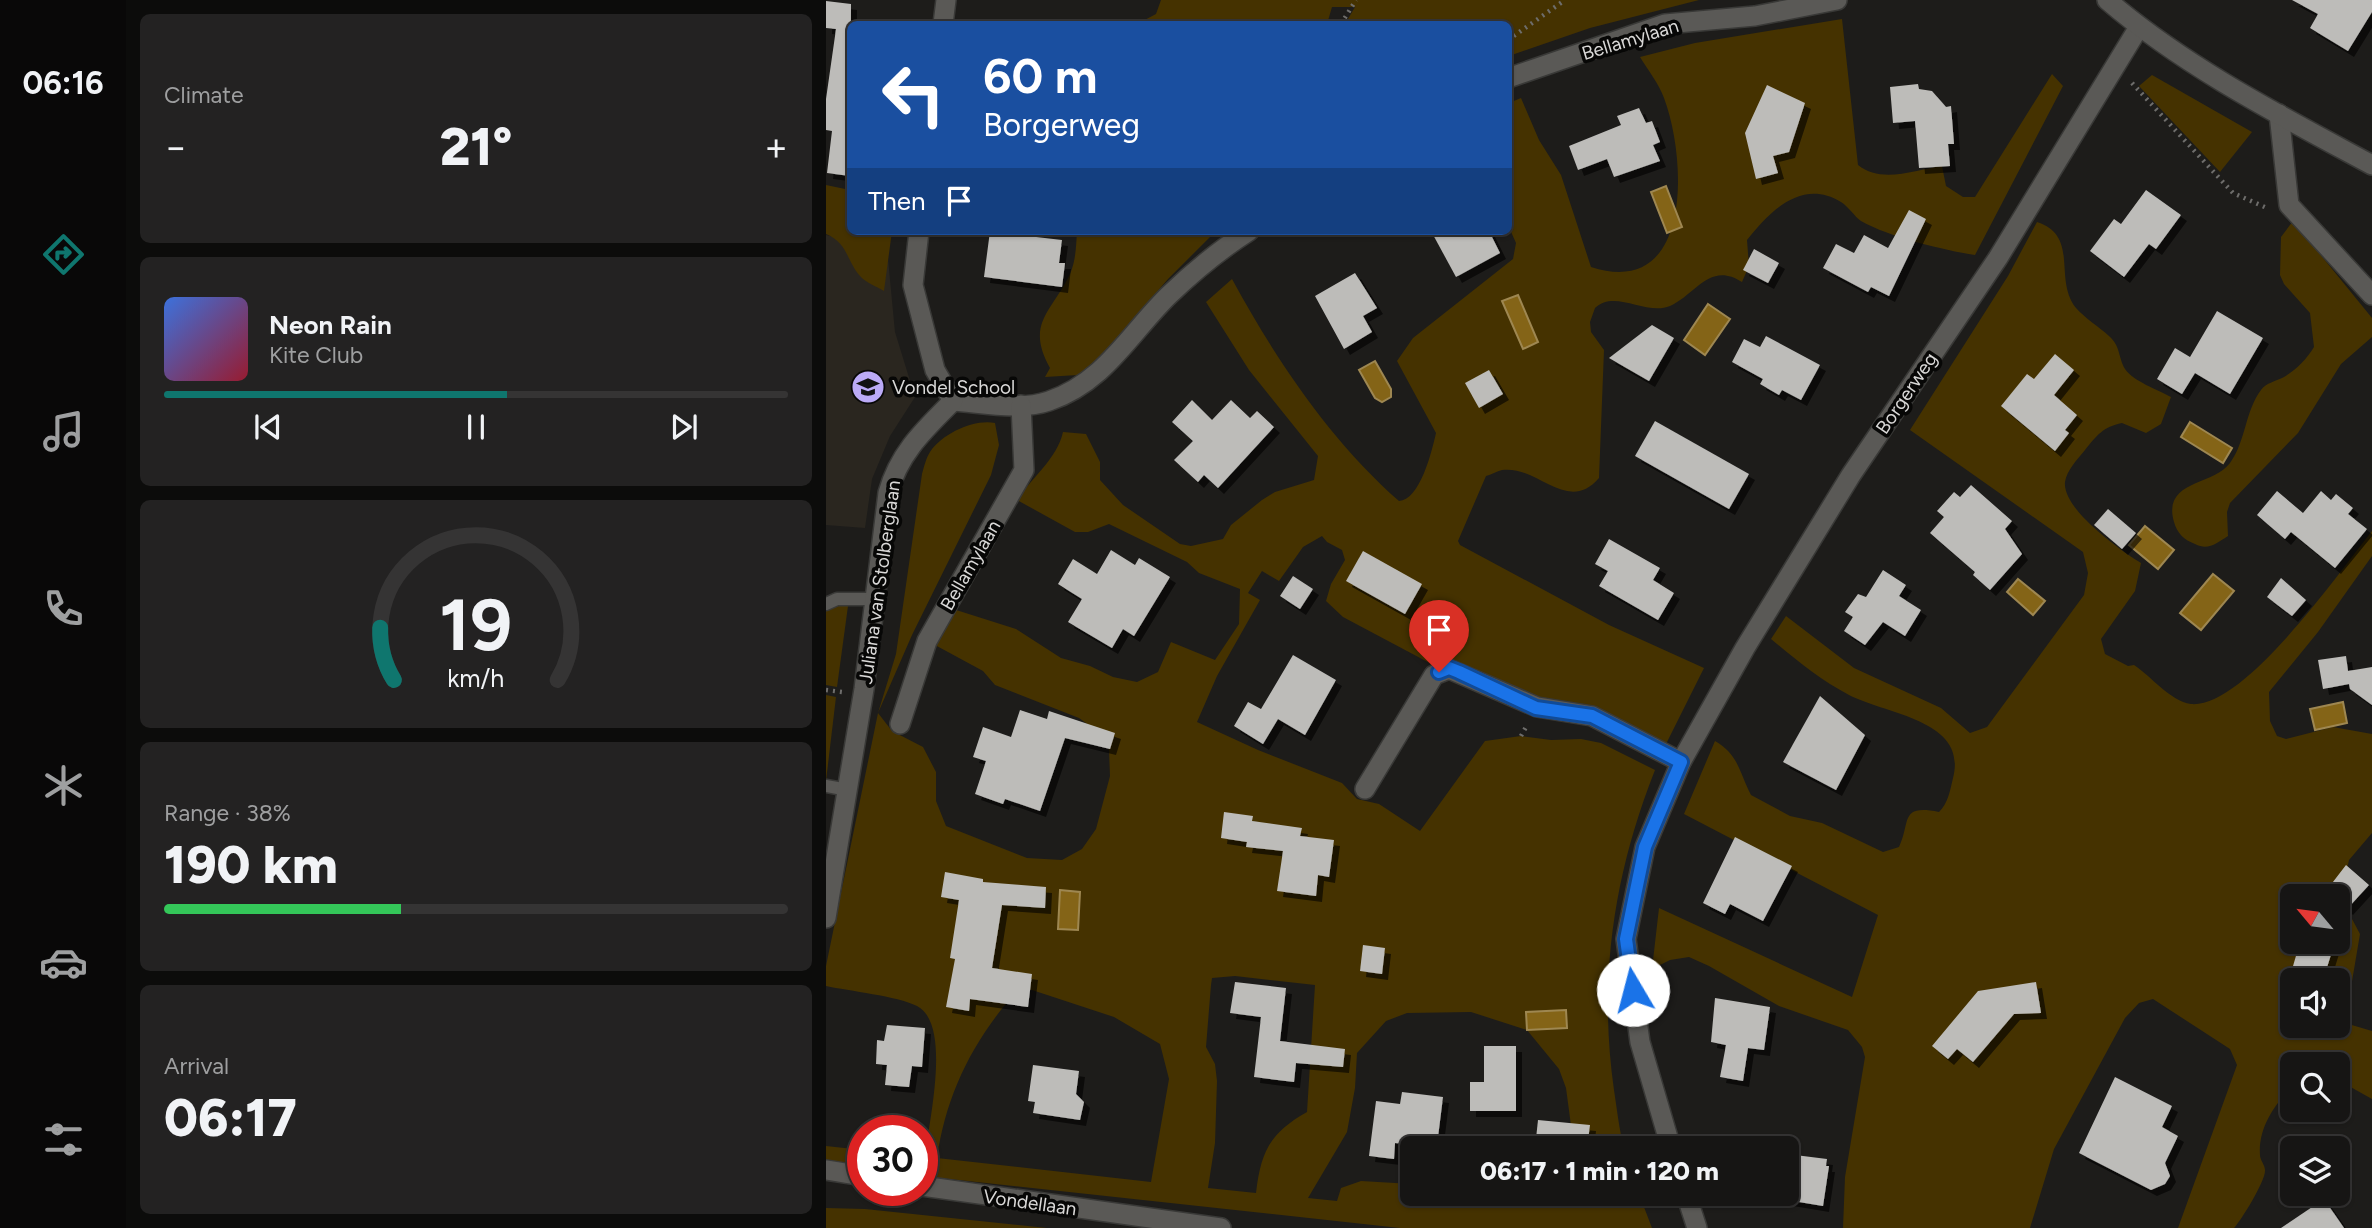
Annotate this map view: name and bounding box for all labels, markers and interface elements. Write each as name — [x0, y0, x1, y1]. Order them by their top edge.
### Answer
street label: Bellamylaan — [1579, 14, 1681, 65]
text: 60 m — [983, 46, 1098, 105]
icon: left — [868, 49, 959, 140]
text: 06:16 — [23, 64, 104, 102]
text: Climate — [164, 81, 243, 109]
text: Borgerweg — [983, 106, 1140, 144]
text: 21° — [440, 116, 512, 178]
text: − — [164, 124, 188, 170]
text: + — [764, 124, 788, 170]
icon: arrive — [940, 182, 978, 220]
text: Then — [868, 185, 926, 217]
icon: directions — [39, 230, 88, 279]
text: Neon Rain — [269, 309, 392, 341]
text: Kite Club — [269, 341, 363, 369]
street label: Borgerweg — [1871, 348, 1942, 438]
school or university icon: Vondel School — [849, 368, 887, 406]
place label: Vondel School — [892, 376, 1015, 399]
icon: music — [39, 407, 88, 456]
icon: previous — [249, 408, 287, 446]
icon: pause — [457, 408, 495, 446]
icon: next — [665, 408, 703, 446]
street label: Juliana van Stolberglaan — [854, 479, 905, 685]
street label: Bellamylaan — [935, 516, 1005, 614]
text: 19 — [440, 581, 512, 668]
icon: phone — [39, 584, 88, 633]
pin — [1409, 600, 1469, 672]
icon: arrive — [1420, 611, 1458, 649]
text: km/h — [447, 663, 505, 693]
icon: climate — [39, 761, 88, 810]
text: Range · 38% — [164, 799, 291, 827]
text: 190 km — [164, 834, 338, 896]
north arrow — [2280, 884, 2350, 954]
map controls — [2280, 884, 2350, 1206]
icon: car — [39, 938, 88, 987]
position arrow — [1596, 953, 1670, 1027]
button: sound — [2280, 968, 2350, 1038]
text: Arrival — [164, 1052, 229, 1080]
button: search — [2280, 1052, 2350, 1122]
text: 06:17 — [164, 1087, 297, 1149]
icon: filters — [39, 1115, 88, 1164]
speed limit sign: 30 — [847, 1115, 938, 1206]
button: layers — [2280, 1136, 2350, 1206]
text: 06:17 · 1 min · 120 m — [1480, 1155, 1719, 1187]
street label: Vondellaan — [982, 1185, 1078, 1220]

